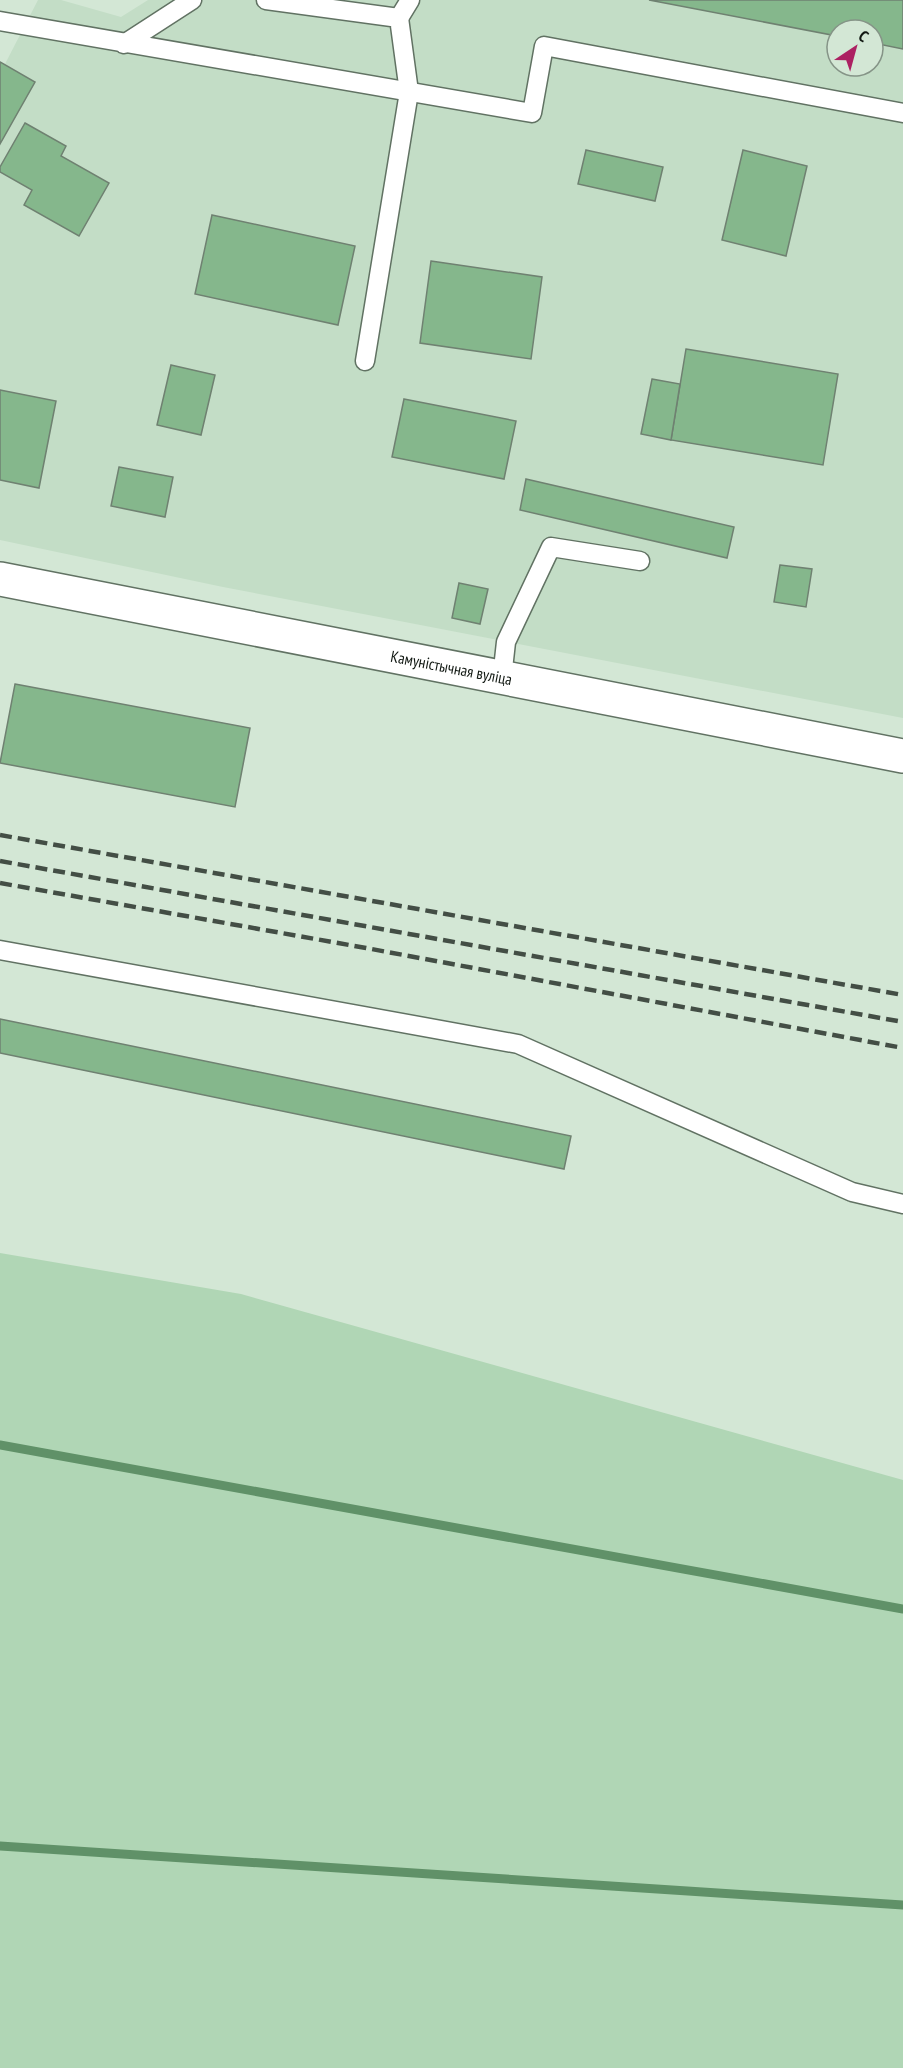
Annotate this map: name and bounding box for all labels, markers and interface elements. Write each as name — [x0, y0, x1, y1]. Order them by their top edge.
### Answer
north arrow — [825, 18, 885, 78]
text: С — [855, 26, 873, 47]
street label: Камуністычная вуліца — [389, 646, 514, 689]

